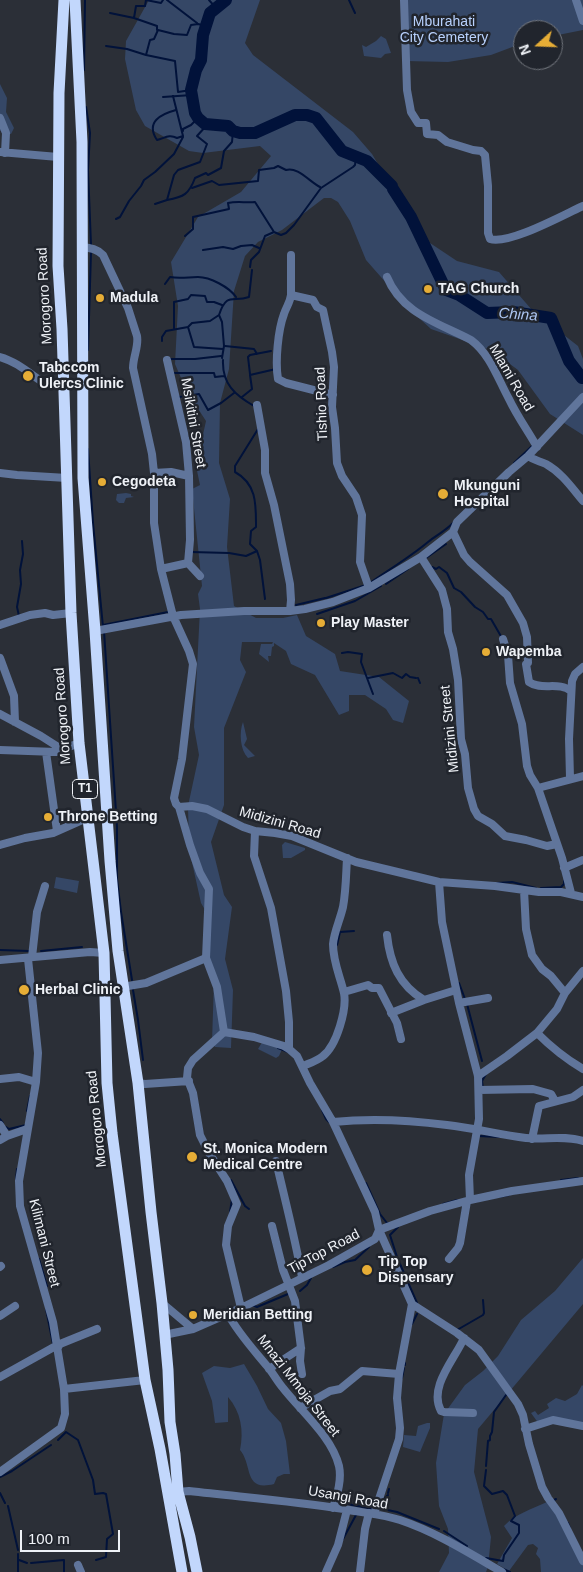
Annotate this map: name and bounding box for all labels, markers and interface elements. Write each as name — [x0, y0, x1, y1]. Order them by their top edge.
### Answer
park label: Mburahati City Cemetery — [400, 14, 488, 46]
north arrow — [513, 20, 563, 70]
text: N — [516, 42, 534, 57]
street label: Morogoro Road — [34, 247, 56, 345]
place label: TAG Church — [438, 281, 519, 297]
marker: TAG Church — [422, 283, 434, 295]
place label: Madula — [110, 290, 158, 306]
marker: Madula — [94, 292, 106, 304]
water label: China — [498, 305, 538, 325]
street label: Mlami Road — [485, 341, 537, 415]
place label: Tabccom Ulercs Clinic — [39, 360, 124, 392]
street label: Tishio Road — [312, 367, 332, 441]
marker: Tabccom Ulercs Clinic — [21, 369, 35, 383]
street label: Msikitini Street — [177, 377, 209, 469]
place label: Cegodeta — [112, 474, 176, 490]
marker: Cegodeta — [96, 476, 108, 488]
place label: Mkunguni Hospital — [454, 478, 520, 511]
marker: Mkunguni Hospital — [436, 487, 450, 501]
place label: Play Master — [331, 615, 409, 631]
marker: Play Master — [315, 617, 327, 629]
place label: Wapemba — [496, 644, 562, 660]
marker: Wapemba — [480, 646, 492, 658]
street label: Morogoro Road — [51, 667, 75, 765]
street label: Midizini Street — [437, 684, 463, 774]
road number: T1 — [72, 780, 98, 799]
street label: Midizini Road — [237, 803, 323, 843]
place label: Throne Betting — [58, 809, 158, 825]
marker: Throne Betting — [42, 811, 54, 823]
place label: Herbal Clinic — [35, 982, 121, 998]
marker: Herbal Clinic — [17, 983, 31, 997]
street label: Morogoro Road — [84, 1070, 110, 1168]
place label: St. Monica Modern Medical Centre — [203, 1141, 327, 1174]
marker: St. Monica Modern Medical Centre — [185, 1150, 199, 1164]
street label: Kilimani Street — [25, 1197, 63, 1289]
street label: TipTop Road — [285, 1226, 363, 1278]
place label: Tip Top Dispensary — [378, 1254, 453, 1286]
marker: Tip Top Dispensary — [360, 1263, 374, 1277]
place label: Meridian Betting — [203, 1307, 313, 1323]
marker: Meridian Betting — [187, 1309, 199, 1321]
street label: Mnazi Mmoja Street — [253, 1332, 343, 1440]
street label: Usangi Road — [307, 1483, 389, 1513]
scale bar — [22, 1520, 122, 1552]
text: 100 m — [28, 1530, 70, 1547]

